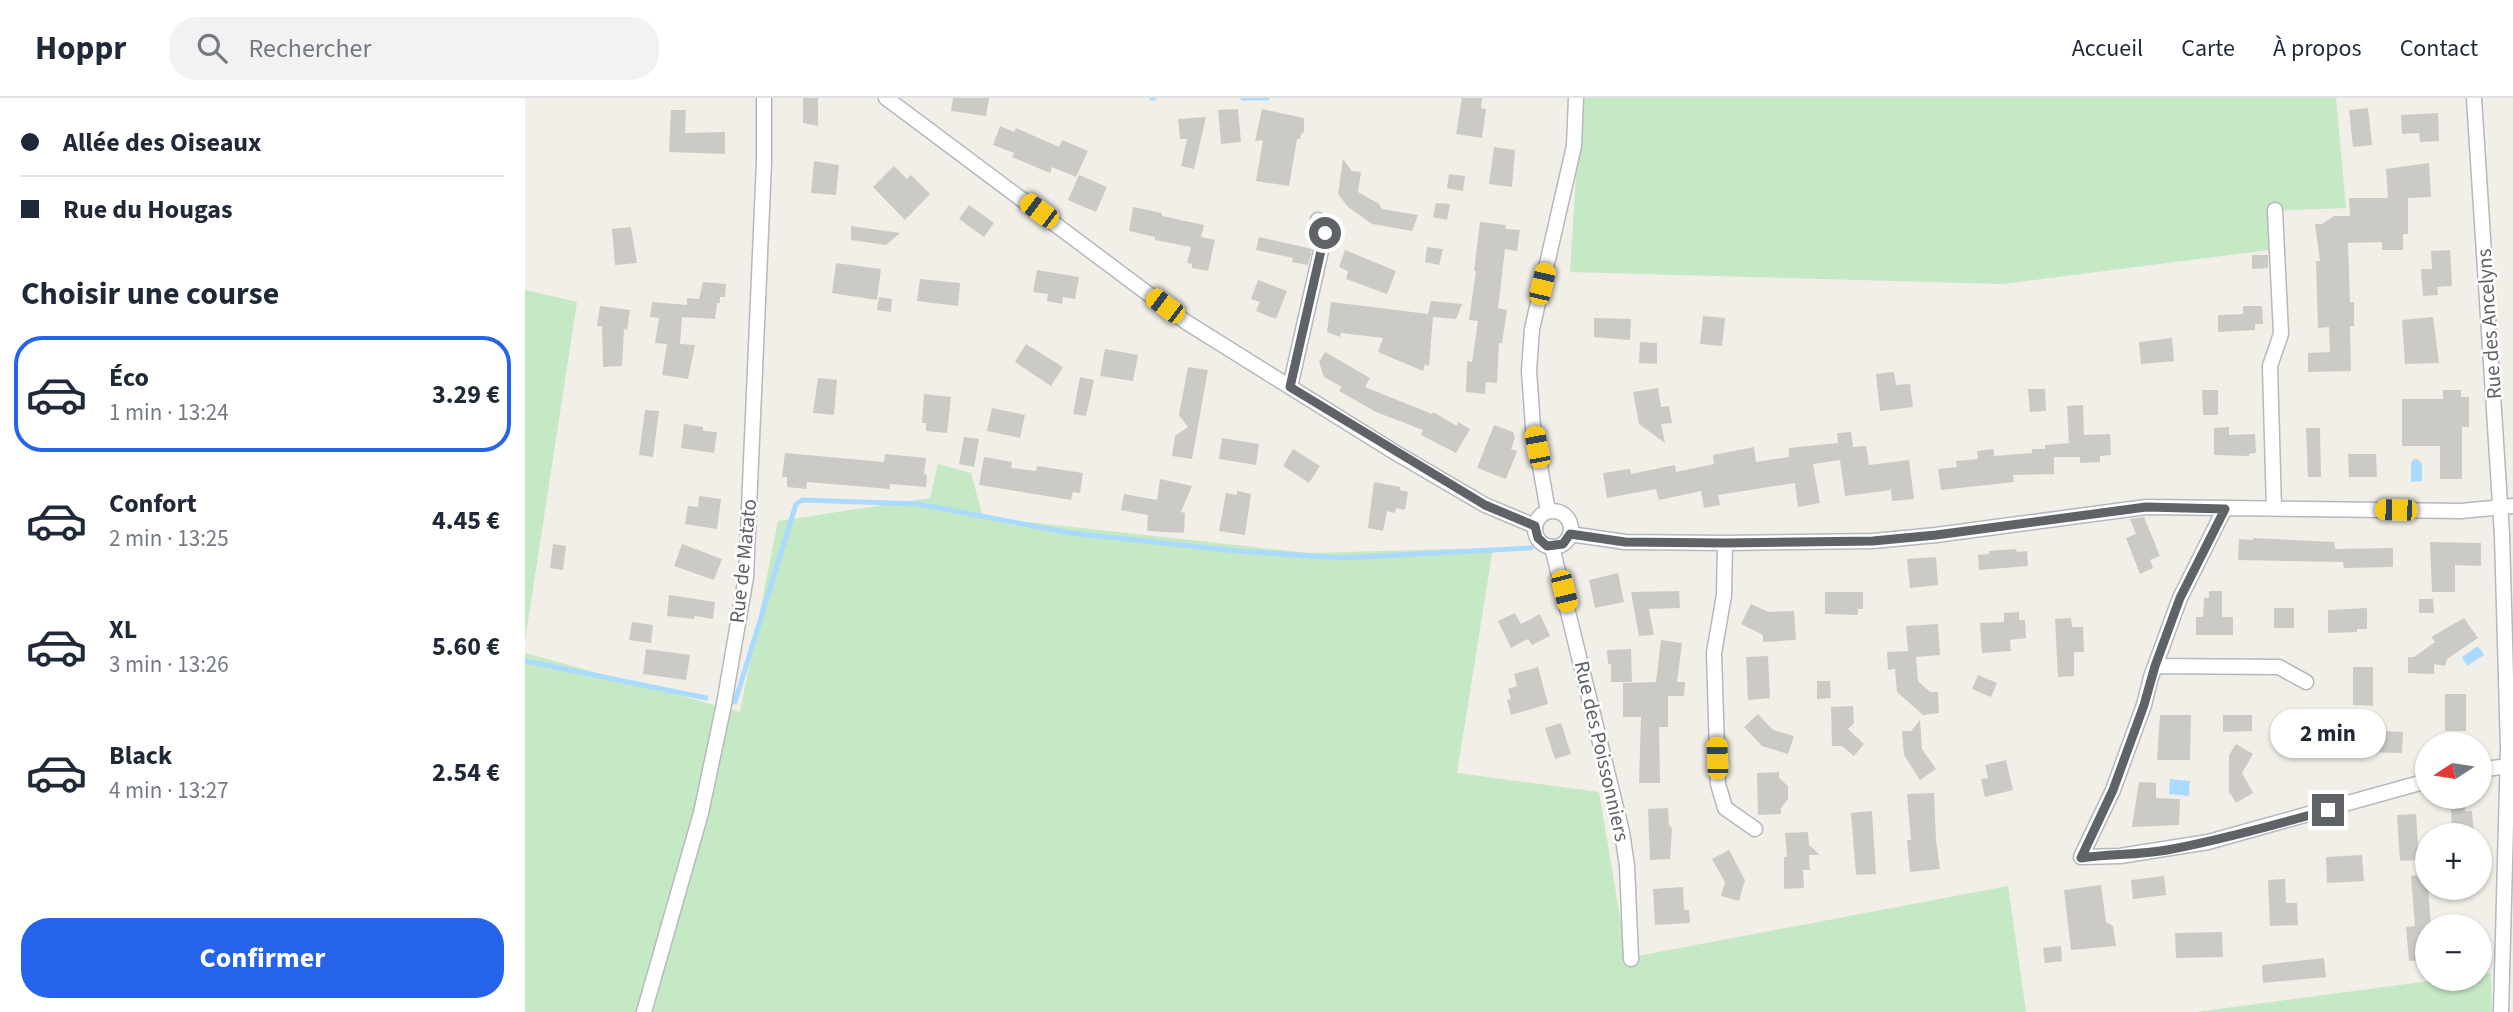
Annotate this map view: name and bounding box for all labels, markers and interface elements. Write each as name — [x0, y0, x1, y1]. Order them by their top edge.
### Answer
search box — [169, 17, 659, 80]
text: Hoppr — [35, 25, 127, 72]
icon: search — [193, 29, 231, 67]
text: Rechercher — [249, 30, 372, 67]
text: Accueil — [2072, 31, 2143, 66]
text: Carte — [2181, 31, 2235, 66]
text: À propos — [2273, 31, 2362, 66]
text: Contact — [2400, 31, 2478, 66]
text: Allée des Oiseaux — [63, 124, 261, 161]
car — [1016, 190, 1063, 232]
text: Rue du Hougas — [63, 191, 233, 228]
route start — [1309, 217, 1341, 249]
street label: Rue des Ancelyns — [2469, 247, 2509, 400]
car — [1528, 261, 1557, 307]
text: Choisir une course — [21, 271, 279, 317]
car — [1142, 285, 1189, 327]
text: Éco — [109, 359, 149, 396]
icon: car — [25, 363, 88, 426]
text: 3.29 € — [432, 376, 500, 413]
text: 1 min · 13:24 — [109, 396, 229, 429]
car — [1523, 424, 1552, 470]
text: Confort — [109, 485, 197, 522]
icon: car — [25, 489, 88, 552]
street label: Rue de Matato — [722, 497, 764, 625]
car — [2375, 499, 2418, 521]
text: 4.45 € — [432, 502, 500, 539]
text: 2 min · 13:25 — [109, 522, 229, 555]
car — [1549, 568, 1580, 614]
text: XL — [109, 611, 137, 648]
icon: car — [25, 615, 88, 678]
text: 5.60 € — [432, 628, 500, 665]
text: 3 min · 13:26 — [109, 648, 229, 681]
street label: Rue des Poissonniers — [1567, 658, 1637, 844]
callout: 2 min — [2270, 708, 2386, 758]
text: 2 min — [2300, 717, 2356, 750]
north arrow — [2415, 732, 2492, 808]
map controls — [2415, 732, 2492, 991]
text: Black — [109, 737, 172, 774]
car — [1706, 737, 1729, 779]
icon: car — [25, 741, 88, 804]
text: 2.54 € — [432, 754, 500, 791]
text: 4 min · 13:27 — [109, 774, 229, 807]
route end — [2312, 794, 2344, 826]
button: + — [2415, 823, 2492, 900]
button: − — [2415, 914, 2492, 991]
button: Confirmer — [21, 918, 504, 998]

